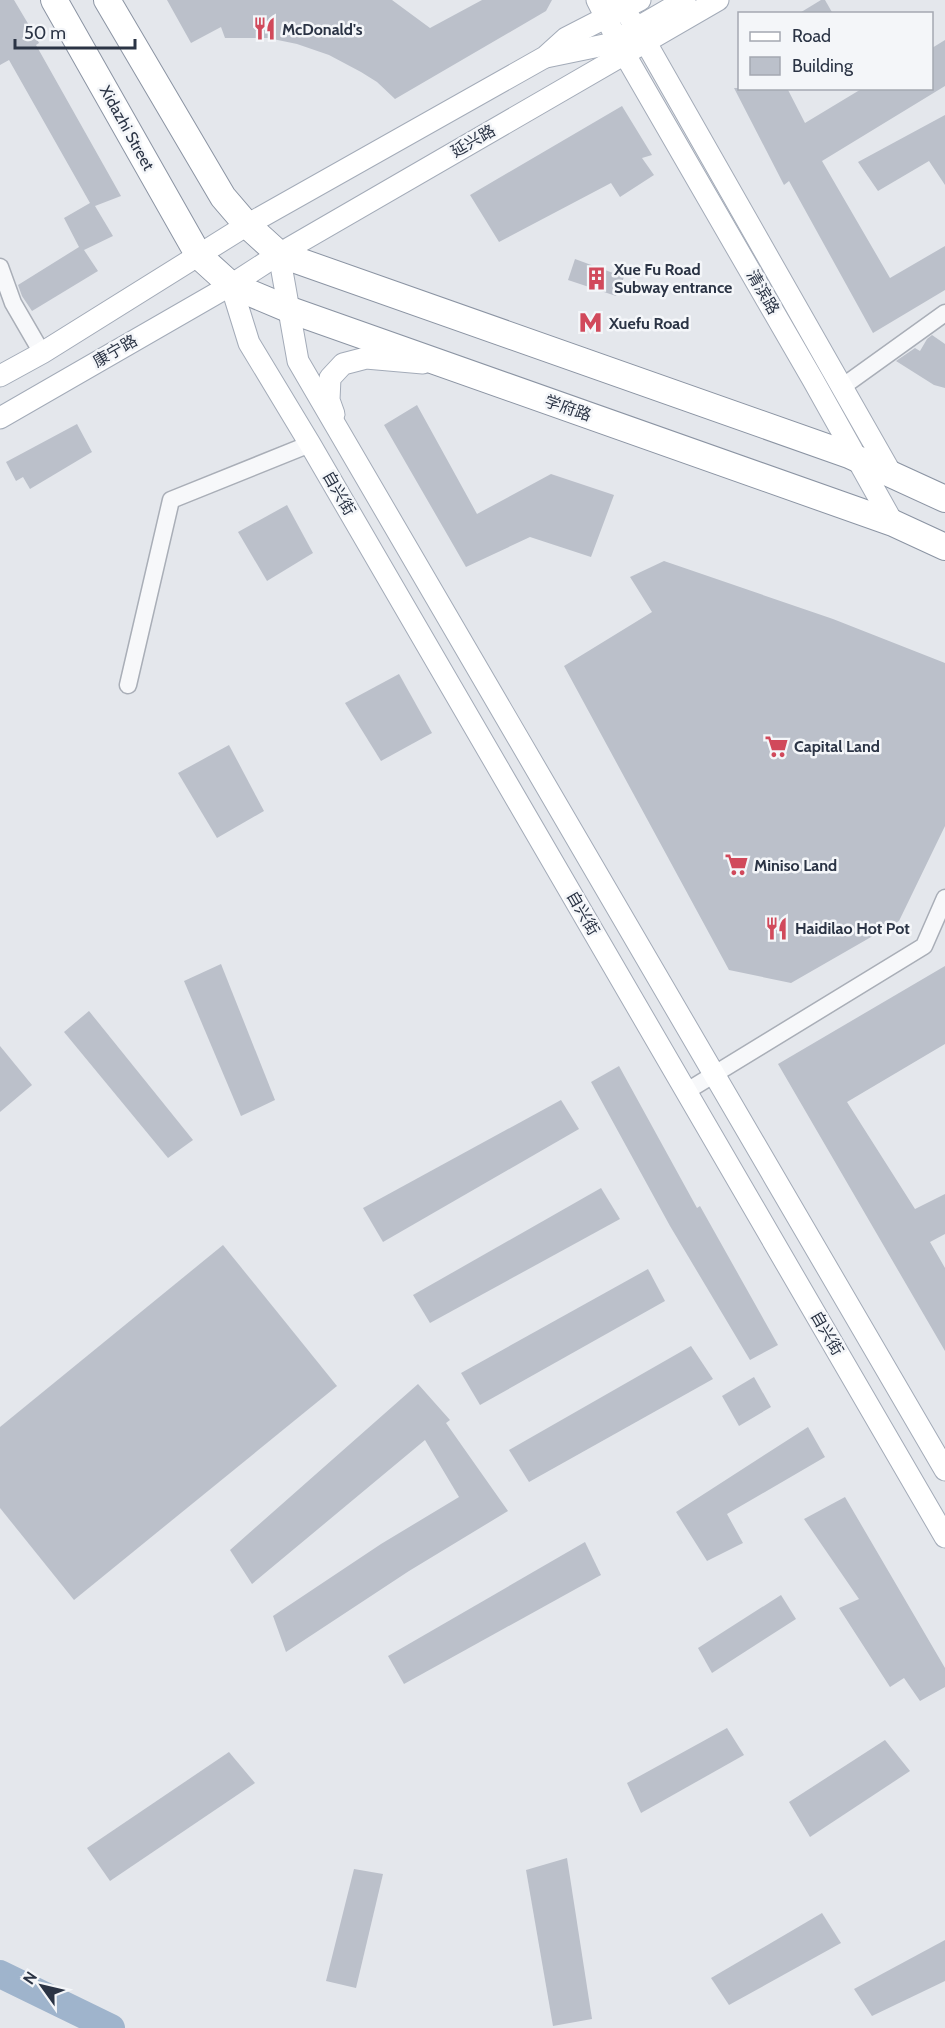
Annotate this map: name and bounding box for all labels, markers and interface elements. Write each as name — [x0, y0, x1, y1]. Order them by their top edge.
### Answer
scale bar — [15, 12, 135, 50]
legend — [738, 12, 933, 90]
restaurant icon: McDonald's — [251, 16, 277, 42]
place label: McDonald's — [282, 20, 363, 39]
text: 50 m — [24, 22, 66, 44]
text: Road — [792, 25, 831, 47]
text: Building — [792, 55, 854, 77]
street label: Xidazhi Street — [96, 82, 158, 174]
street label: 延兴路 — [447, 121, 499, 161]
place label: Xue Fu Road Subway entrance — [613, 260, 732, 297]
building icon: Xue Fu Road Subway entrance — [583, 265, 609, 291]
street label: 清滨路 — [743, 266, 783, 318]
metro station icon: Xuefu Road — [578, 310, 604, 336]
place label: Xuefu Road — [608, 314, 689, 333]
street label: 康宁路 — [89, 331, 141, 371]
street label: 学府路 — [542, 391, 594, 425]
street label: 自兴街 — [319, 467, 359, 519]
supermarket icon: Capital Land — [763, 733, 789, 759]
place label: Capital Land — [794, 737, 880, 756]
supermarket icon: Miniso Land — [723, 852, 749, 878]
place label: Miniso Land — [754, 856, 837, 875]
street label: 自兴街 — [563, 887, 603, 939]
restaurant icon: Haidilao Hot Pot — [764, 915, 790, 941]
place label: Haidilao Hot Pot — [795, 919, 910, 938]
street label: 自兴街 — [807, 1307, 847, 1359]
north arrow — [12, 1956, 72, 2016]
text: N — [19, 1968, 41, 1988]

